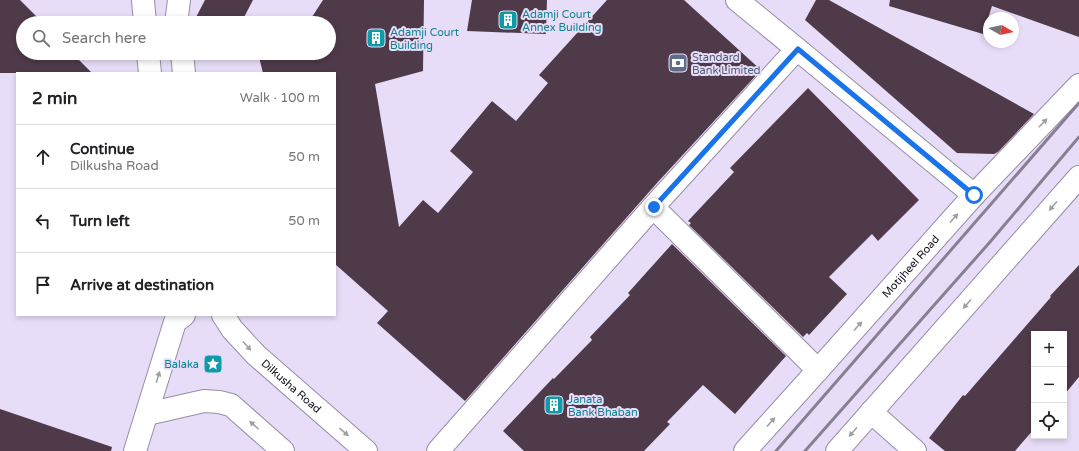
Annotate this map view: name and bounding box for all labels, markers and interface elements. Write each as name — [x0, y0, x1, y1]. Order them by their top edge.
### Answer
place label: Adamji Court Annex Building — [522, 8, 602, 34]
building icon: Adamji Court Annex Building — [497, 9, 519, 31]
north arrow — [983, 12, 1019, 48]
search box — [16, 16, 336, 60]
place label: Adamji Court Building — [390, 26, 459, 52]
icon: search — [30, 27, 52, 49]
building icon: Adamji Court Building — [365, 27, 387, 49]
text: Search here — [62, 29, 146, 47]
place label: Standard Bank Limited — [692, 51, 761, 77]
bank icon: Standard Bank Limited — [667, 52, 689, 74]
text: 2 min — [32, 88, 77, 109]
text: Walk · 100 m — [240, 90, 320, 106]
one-way arrow — [1038, 118, 1047, 128]
text: Continue — [70, 140, 134, 158]
icon: ahead — [32, 146, 54, 168]
text: 50 m — [288, 149, 320, 165]
text: Dilkusha Road — [70, 158, 159, 174]
route start — [965, 186, 983, 204]
route end — [645, 198, 663, 216]
one-way arrow — [1049, 201, 1058, 211]
icon: left — [32, 210, 54, 232]
text: Turn left — [70, 212, 130, 230]
text: 50 m — [288, 213, 320, 229]
one-way arrow — [949, 213, 958, 223]
street label: Motijheel Road — [880, 233, 942, 301]
icon: arrive — [32, 274, 54, 296]
text: Arrive at destination — [70, 276, 214, 294]
one-way arrow — [963, 299, 972, 308]
one-way arrow — [853, 321, 862, 330]
map controls — [1031, 331, 1067, 439]
button: + — [1031, 331, 1067, 367]
one-way arrow — [242, 341, 251, 350]
place icon: Balaka — [202, 353, 224, 375]
street label: Dilkusha Road — [258, 357, 324, 416]
place label: Balaka — [164, 358, 199, 371]
button: − — [1031, 367, 1067, 403]
one-way arrow — [155, 371, 161, 383]
place label: Janata Bank Bhaban — [568, 393, 638, 419]
building icon: Janata Bank Bhaban — [543, 394, 565, 416]
button: locate — [1031, 403, 1067, 439]
one-way arrow — [766, 417, 776, 427]
one-way arrow — [249, 421, 258, 430]
one-way arrow — [339, 427, 349, 436]
one-way arrow — [849, 427, 858, 438]

